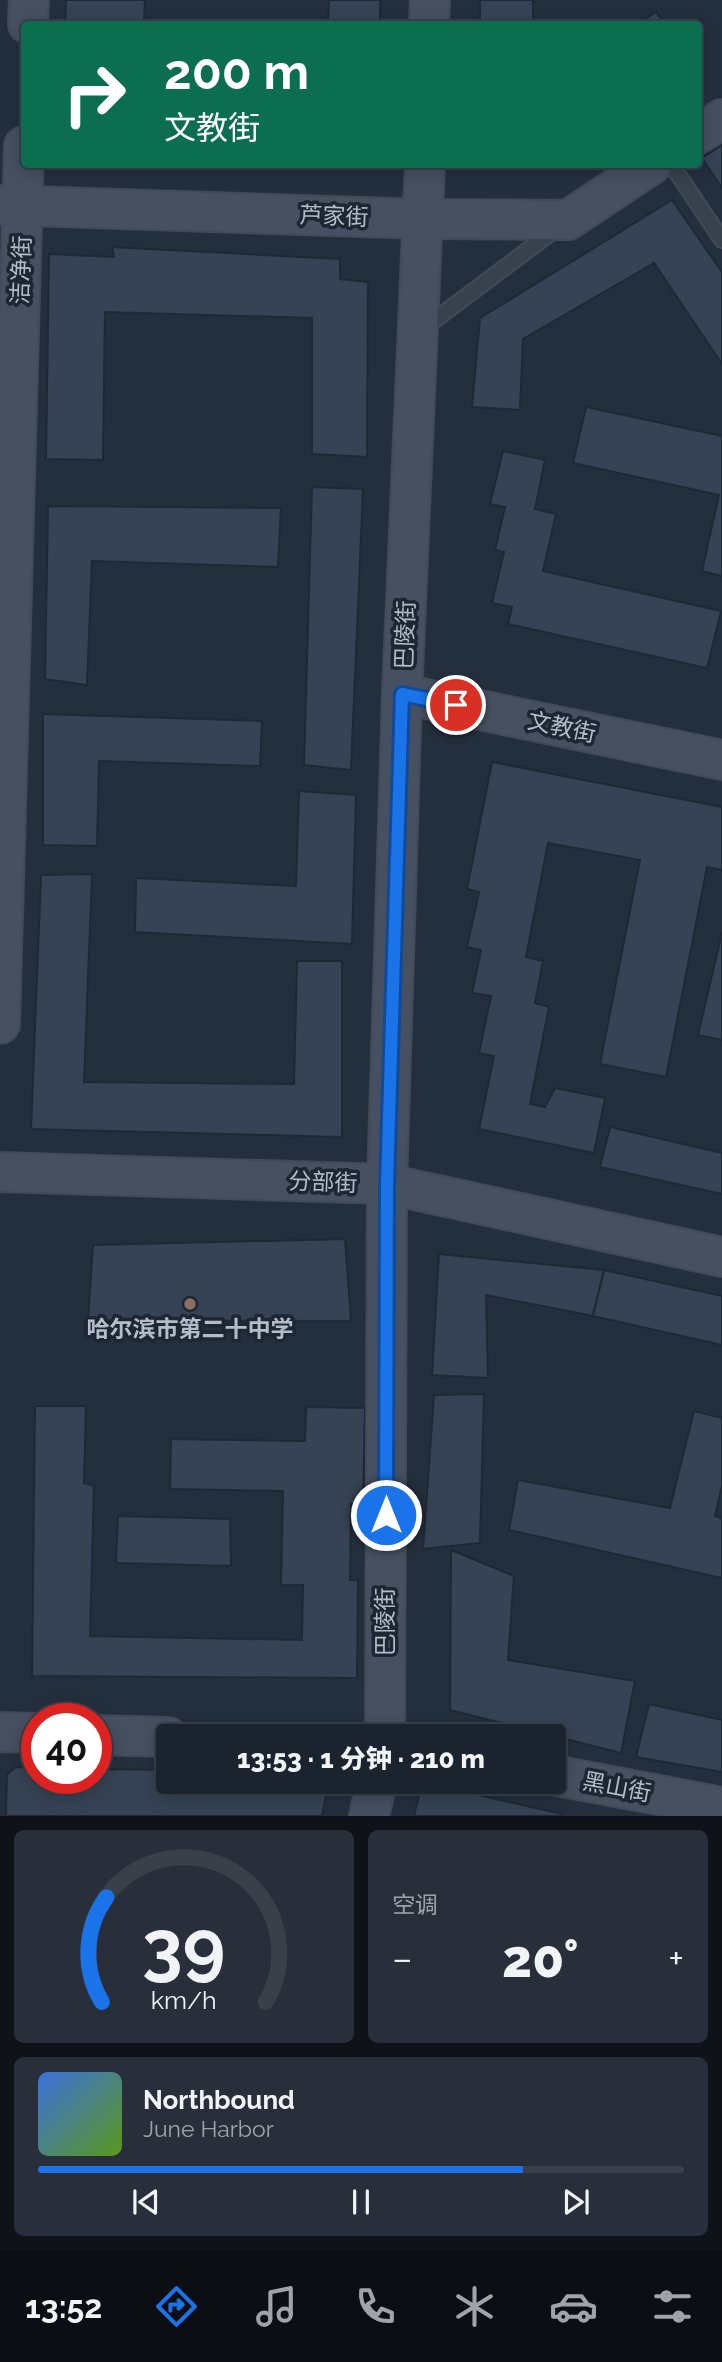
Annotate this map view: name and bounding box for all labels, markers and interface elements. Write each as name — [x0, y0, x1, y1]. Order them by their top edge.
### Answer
text: 200 m — [164, 43, 309, 100]
icon: right — [49, 49, 140, 140]
text: 文教街 — [164, 109, 260, 146]
street label: 芦家街 — [299, 201, 369, 230]
street label: 洁净街 — [6, 235, 35, 305]
street label: 巴陵街 — [390, 600, 419, 670]
pin — [426, 675, 486, 735]
icon: arrive — [437, 686, 475, 724]
street label: 文教街 — [526, 706, 599, 747]
street label: 分部街 — [288, 1167, 358, 1196]
marker: 哈尔滨市第二十中学 — [182, 1296, 198, 1312]
place label: 哈尔滨市第二十中学 — [87, 1315, 294, 1342]
position arrow — [349, 1478, 423, 1552]
street label: 巴陵街 — [371, 1588, 398, 1657]
speed limit sign: 40 — [21, 1703, 112, 1794]
text: 13:53 · 1 分钟 · 210 m — [237, 1744, 485, 1774]
street label: 黑山街 — [581, 1767, 654, 1806]
text: 空调 — [392, 1891, 438, 1918]
text: 39 — [142, 1905, 226, 1990]
text: 20° — [502, 1928, 579, 1989]
text: − — [392, 1936, 412, 1981]
text: + — [668, 1936, 684, 1981]
text: km/h — [151, 1985, 217, 2015]
text: Northbound — [143, 2085, 295, 2115]
text: June Harbor — [143, 2115, 274, 2142]
icon: previous — [127, 2183, 165, 2221]
icon: pause — [342, 2183, 380, 2221]
icon: next — [557, 2183, 595, 2221]
icon: directions — [152, 2282, 201, 2331]
icon: music — [252, 2282, 301, 2331]
icon: phone — [351, 2282, 400, 2331]
icon: climate — [450, 2282, 499, 2331]
icon: car — [549, 2282, 598, 2331]
icon: filters — [648, 2282, 697, 2331]
text: 13:52 — [25, 2288, 102, 2325]

